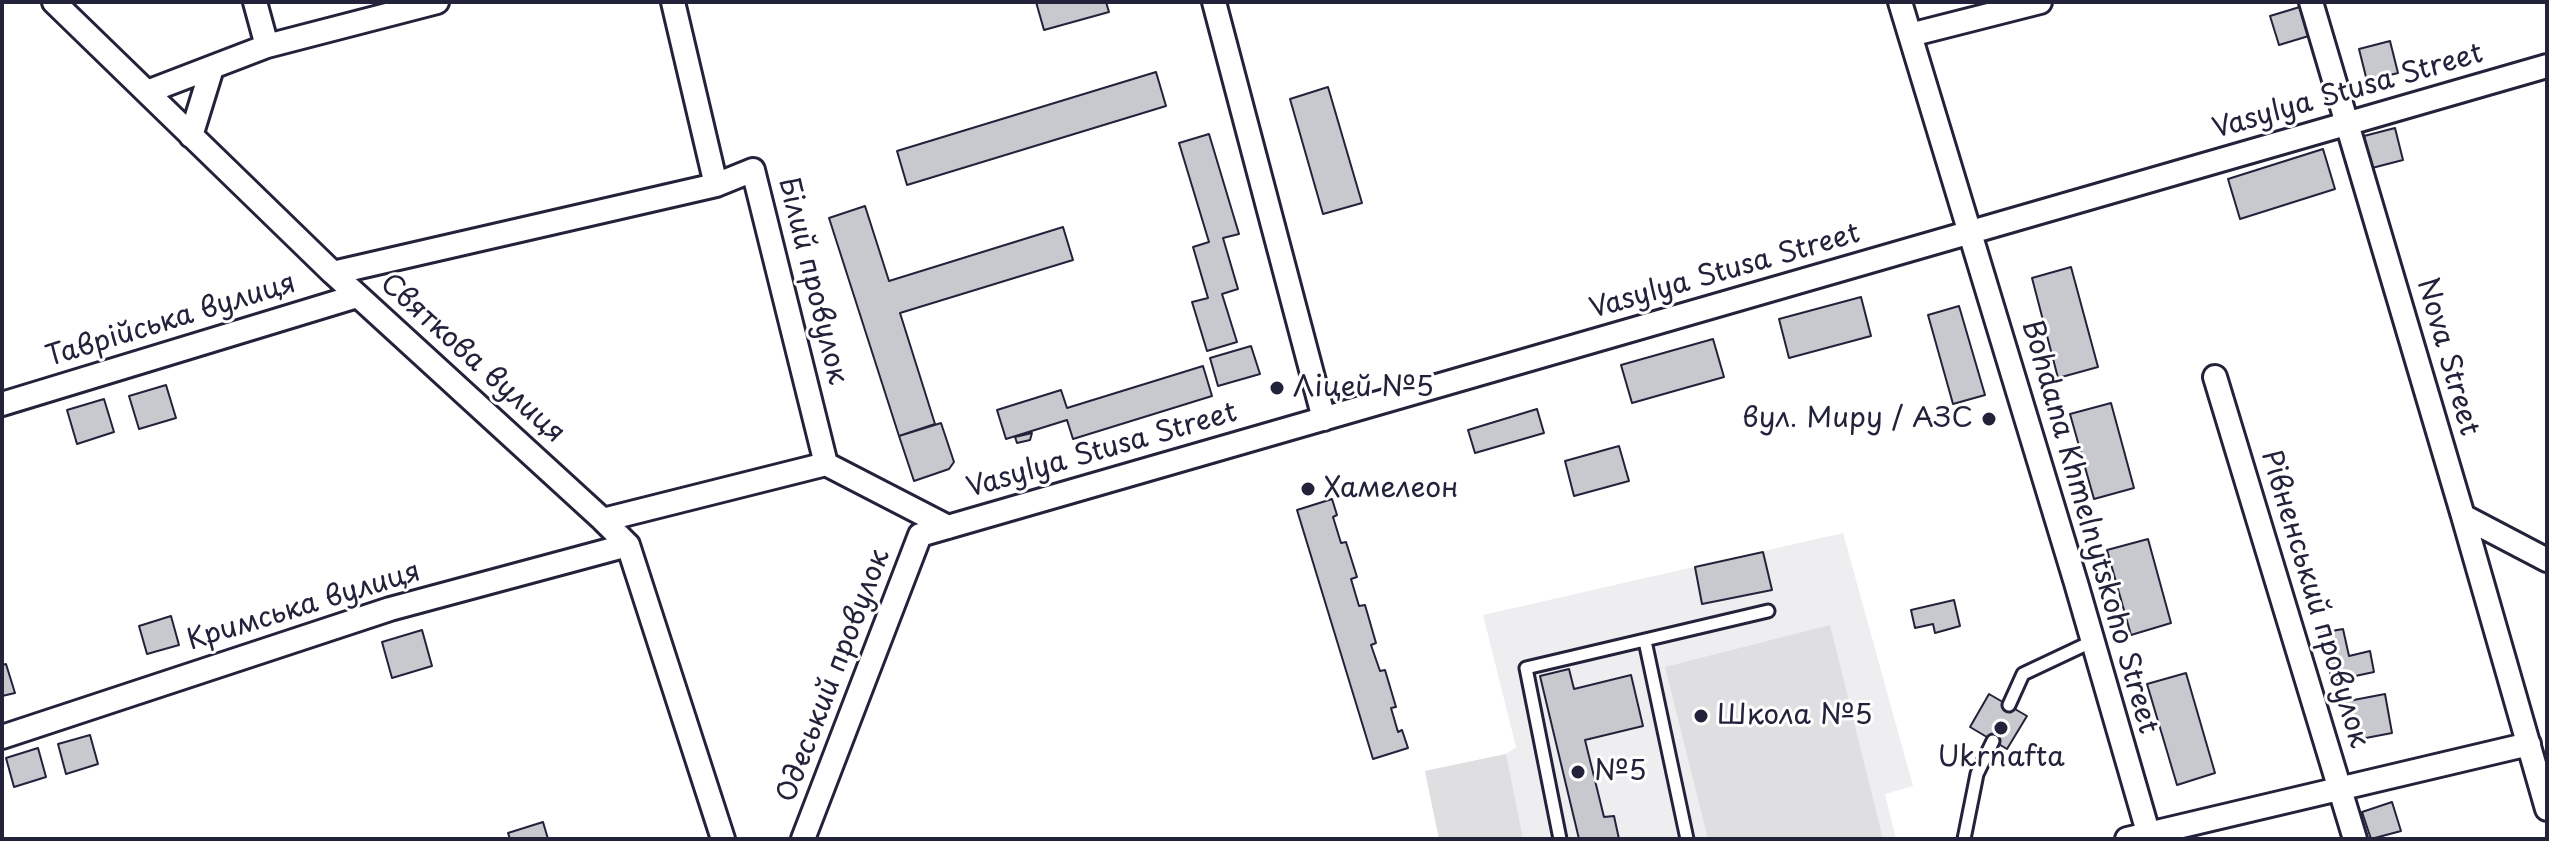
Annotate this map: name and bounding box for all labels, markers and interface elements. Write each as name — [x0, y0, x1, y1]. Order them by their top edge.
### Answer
street label: Vasylya Stusa Street — [2209, 37, 2487, 147]
street label: Білий провулок — [770, 174, 854, 388]
street label: Vasylya Stusa Street — [1586, 217, 1864, 327]
street label: Таврійська вулиця — [42, 267, 300, 375]
street label: Святкова вулиця — [373, 267, 571, 451]
street label: Nova Street — [2408, 274, 2486, 440]
street label: Bohdana Khmelnytskoho Street — [2014, 316, 2164, 738]
place label: Ліцей №5 — [1293, 371, 1434, 405]
marker: Ліцей №5 — [1268, 379, 1286, 397]
street label: Vasylya Stusa Street — [963, 396, 1241, 506]
place label: вул. Миру / АЗС — [1742, 402, 1973, 436]
marker: вул. Миру / АЗС — [1980, 410, 1998, 428]
street label: Рівненський провулок — [2253, 446, 2375, 752]
place label: Хамелеон — [1324, 472, 1459, 506]
marker: Хамелеон — [1299, 480, 1317, 498]
street label: Одеський провулок — [770, 545, 898, 807]
street label: Кримська вулиця — [183, 556, 425, 658]
place label: Школа №5 — [1717, 699, 1873, 733]
marker: Школа №5 — [1692, 707, 1710, 725]
marker: Ukrnafta — [1992, 719, 2010, 737]
place label: Ukrnafta — [1937, 741, 2065, 775]
place label: №5 — [1594, 755, 1647, 789]
marker: №5 — [1569, 763, 1587, 781]

